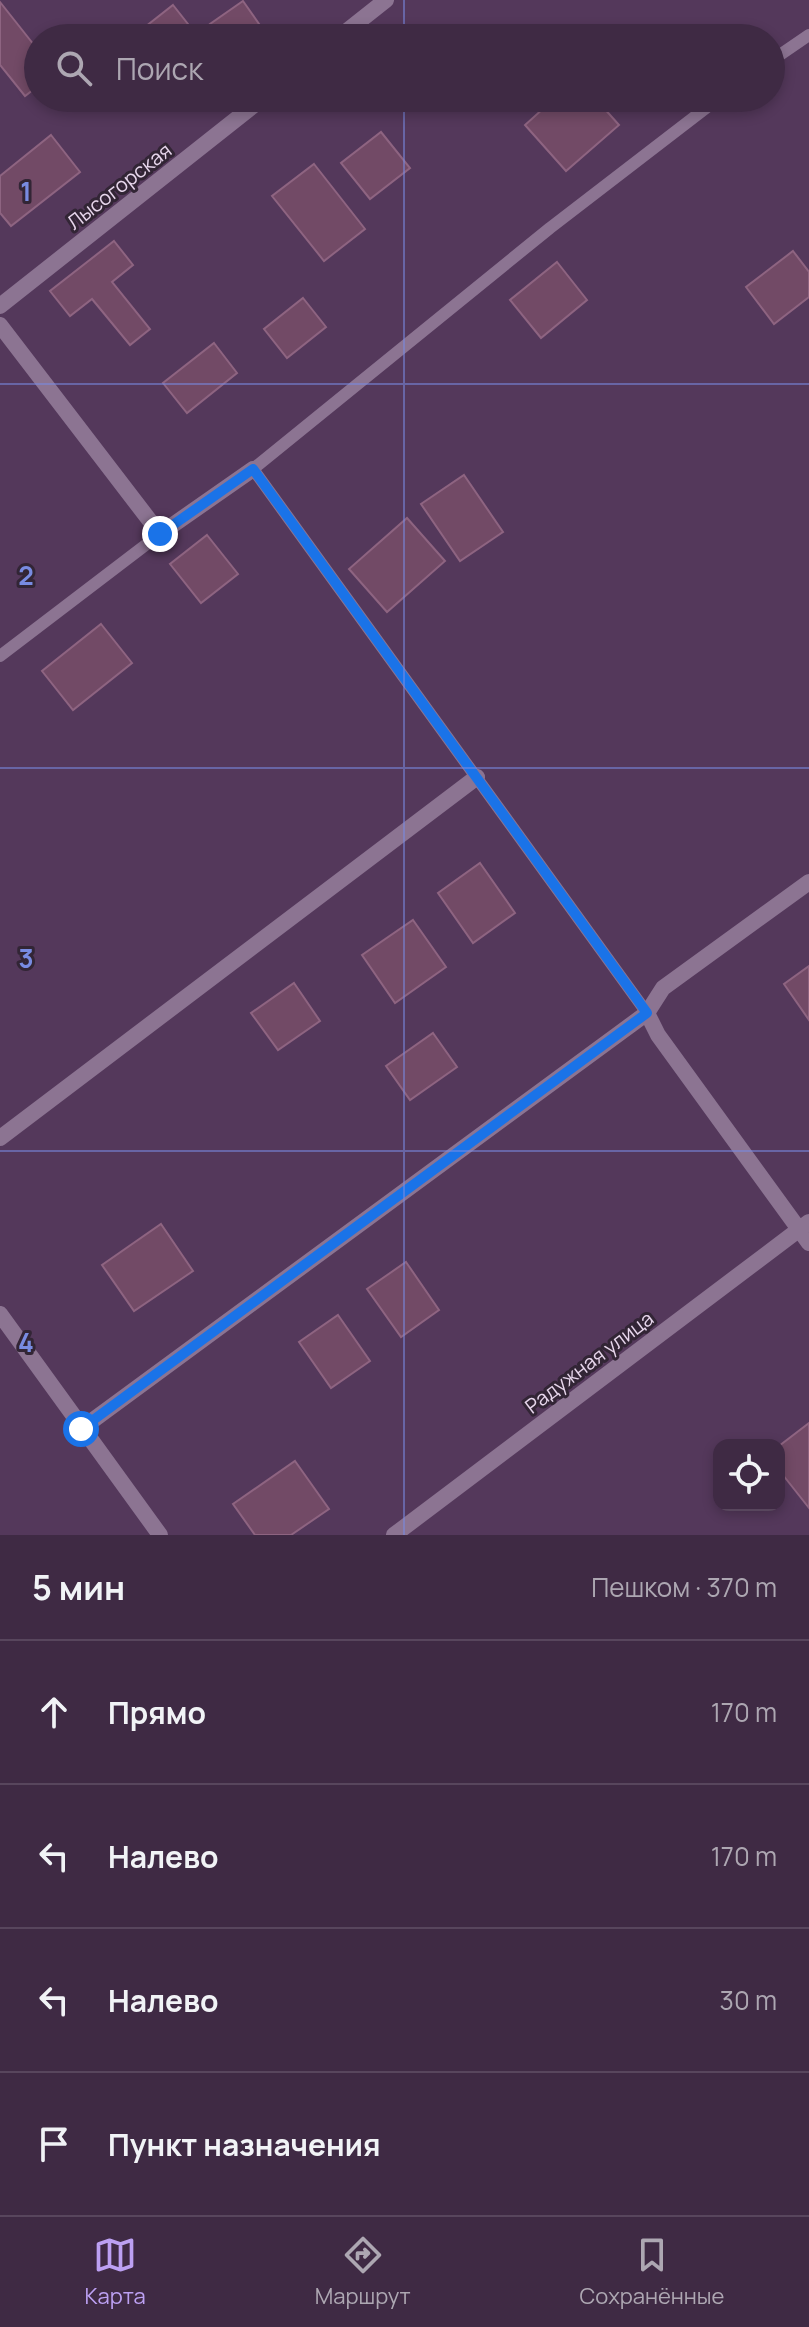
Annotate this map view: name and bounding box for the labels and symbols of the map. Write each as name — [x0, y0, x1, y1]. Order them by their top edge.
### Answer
street label: Лысогорская — [61, 137, 177, 235]
text: 1 — [20, 173, 32, 209]
route end — [142, 516, 178, 552]
text: 2 — [18, 557, 34, 593]
text: 3 — [18, 940, 34, 976]
street label: Радужная улица — [519, 1305, 659, 1419]
text: 4 — [18, 1324, 34, 1360]
route start — [63, 1411, 99, 1447]

